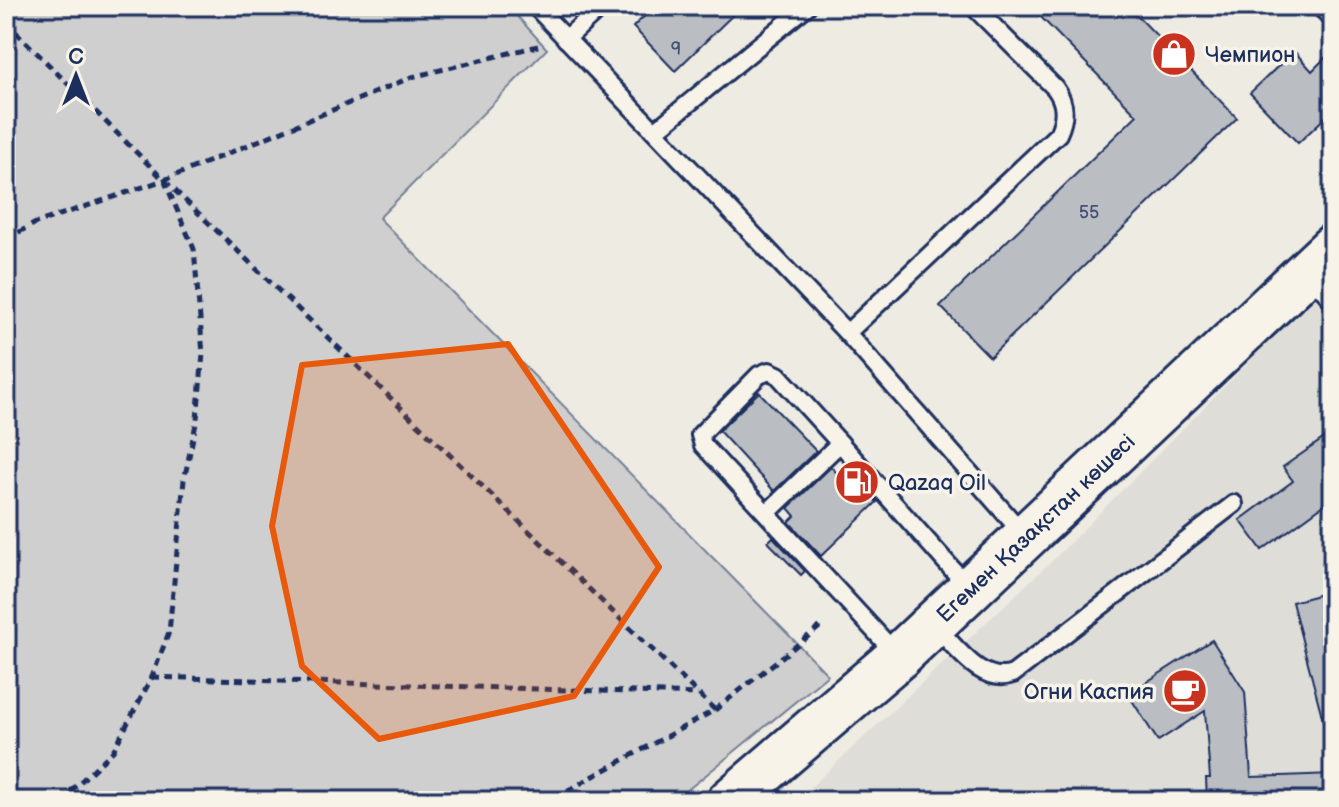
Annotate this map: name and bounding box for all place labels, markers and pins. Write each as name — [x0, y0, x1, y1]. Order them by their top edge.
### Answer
shop icon: Чемпион — [1150, 30, 1198, 78]
place label: Чемпион — [1205, 42, 1295, 69]
fuel station icon: Qazaq Oil — [833, 458, 881, 506]
place label: Qazaq Oil — [888, 470, 986, 497]
cafe icon: Огни Каспия — [1161, 667, 1209, 715]
place label: Огни Каспия — [1024, 679, 1154, 706]

